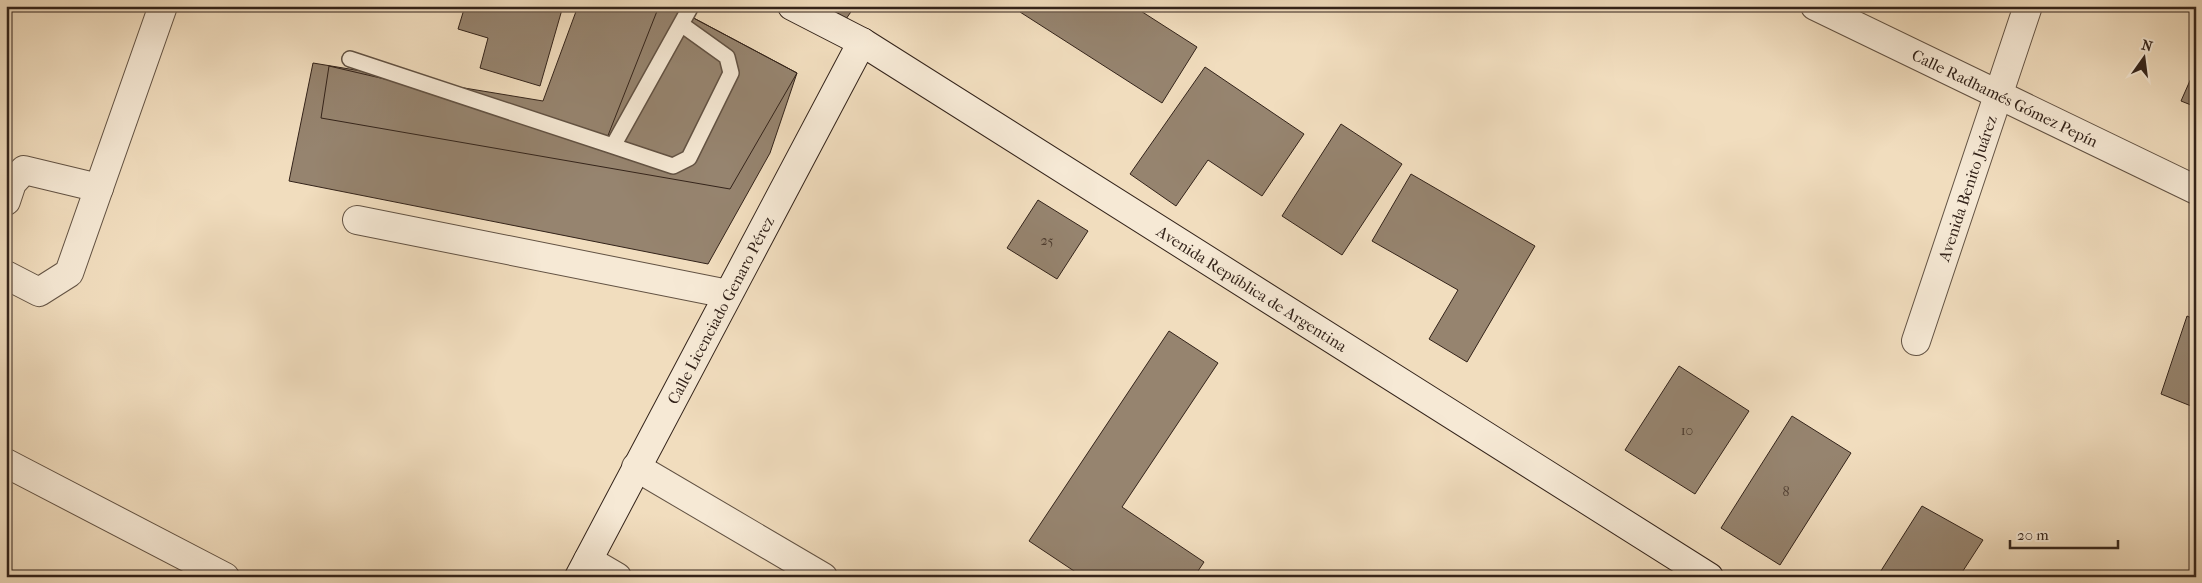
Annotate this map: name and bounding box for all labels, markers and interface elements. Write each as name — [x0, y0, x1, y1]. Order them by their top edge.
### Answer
north arrow — [2120, 32, 2170, 82]
text: N — [2140, 36, 2155, 55]
street label: Calle Radhamés Gómez Pepín — [1909, 45, 2102, 151]
street label: Avenida Benito Juárez — [1934, 113, 2000, 265]
street label: Calle Licenciado Genaro Pérez — [663, 213, 778, 407]
street label: Avenida República de Argentina — [1153, 221, 1351, 356]
house number: 25 — [1040, 232, 1054, 249]
house number: 10 — [1681, 422, 1693, 439]
house number: 8 — [1782, 483, 1790, 500]
scale bar — [2010, 518, 2117, 550]
text: 20 m — [2017, 526, 2049, 544]

